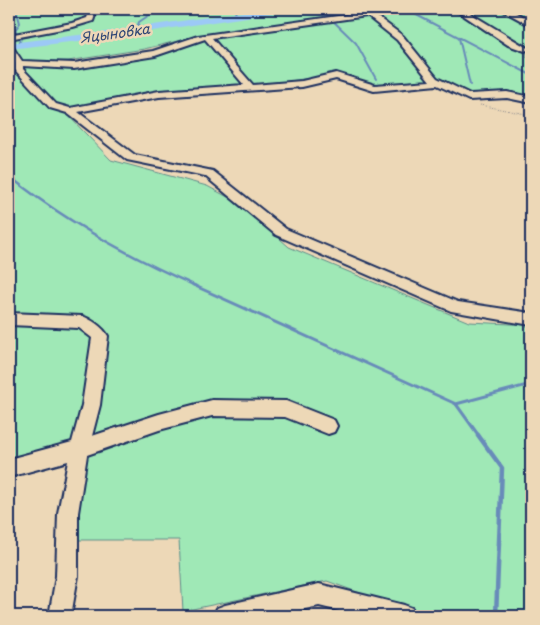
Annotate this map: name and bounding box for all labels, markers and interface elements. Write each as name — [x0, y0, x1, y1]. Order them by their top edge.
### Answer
water label: Яцыновка — [79, 18, 152, 48]

